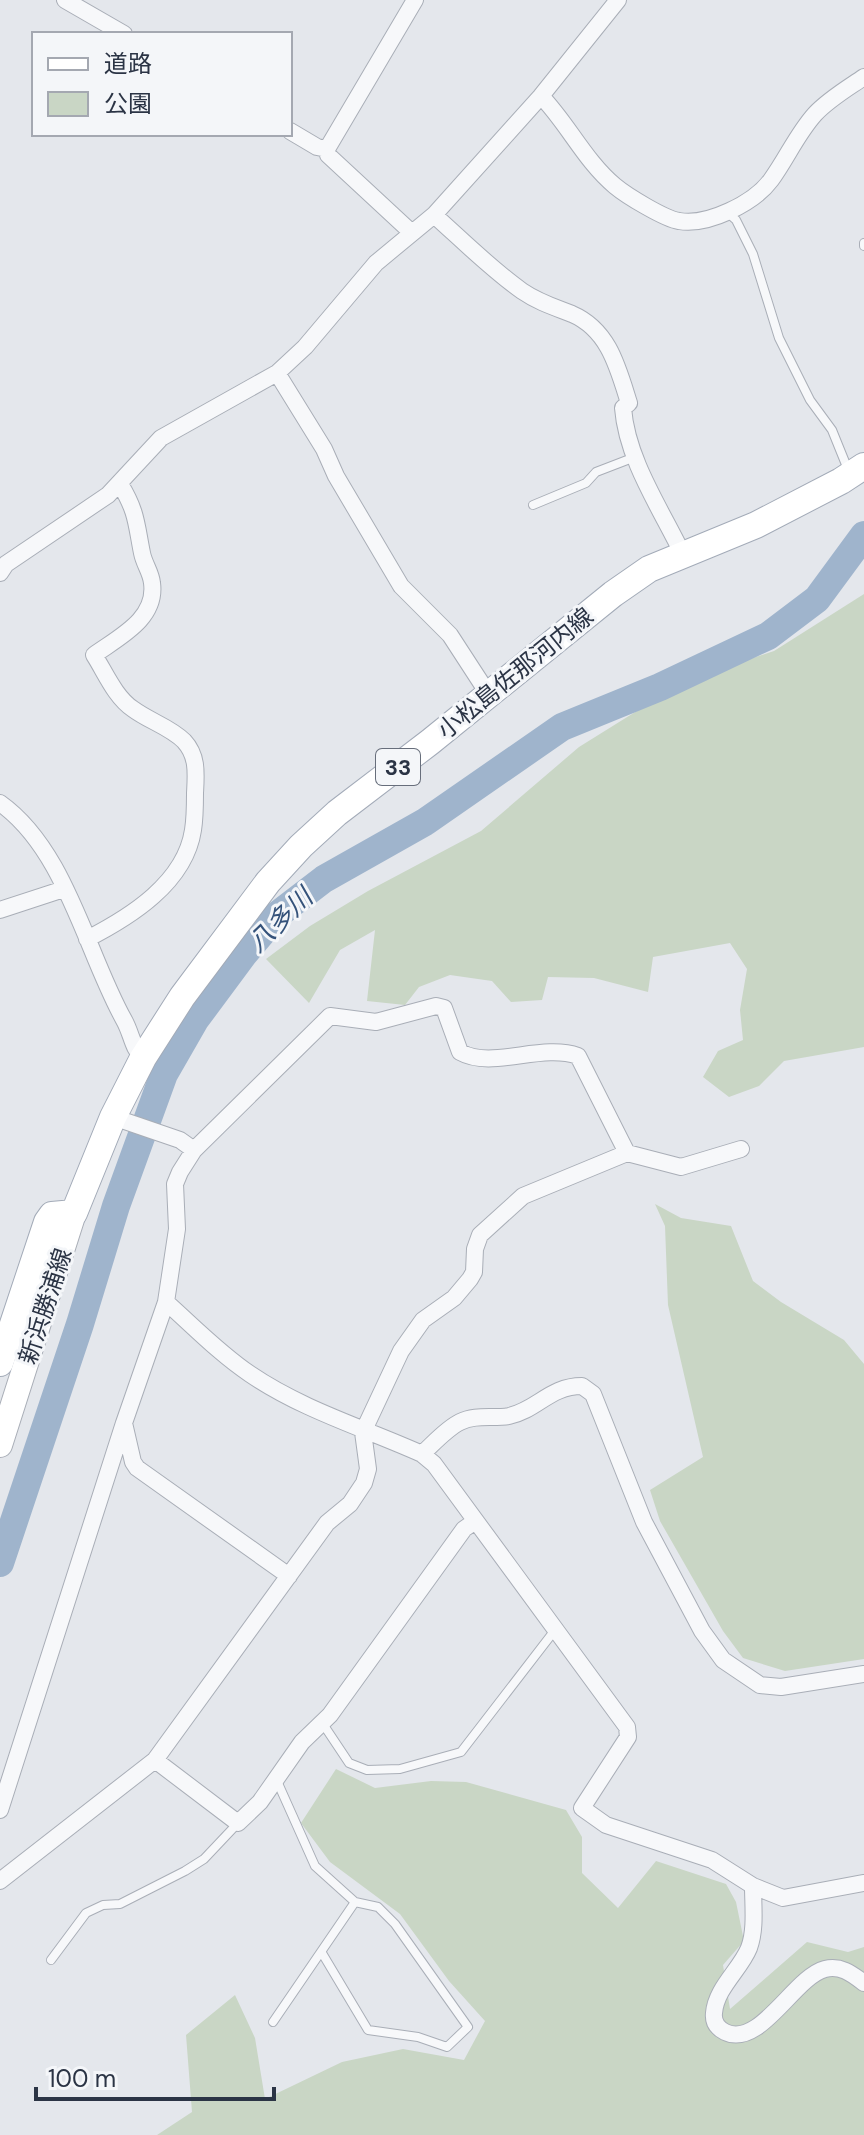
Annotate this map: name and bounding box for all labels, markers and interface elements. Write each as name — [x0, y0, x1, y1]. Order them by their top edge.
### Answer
legend — [32, 32, 292, 136]
text: 道路 — [104, 48, 152, 79]
text: 公園 — [104, 88, 152, 119]
street label: 小松島佐那河内線 — [431, 601, 599, 745]
road number: 33 — [376, 749, 420, 785]
water label: 八多川 — [240, 879, 322, 959]
street label: 新浜勝浦線 — [12, 1244, 78, 1368]
scale bar — [36, 2051, 274, 2101]
text: 100 m — [48, 2063, 116, 2094]

